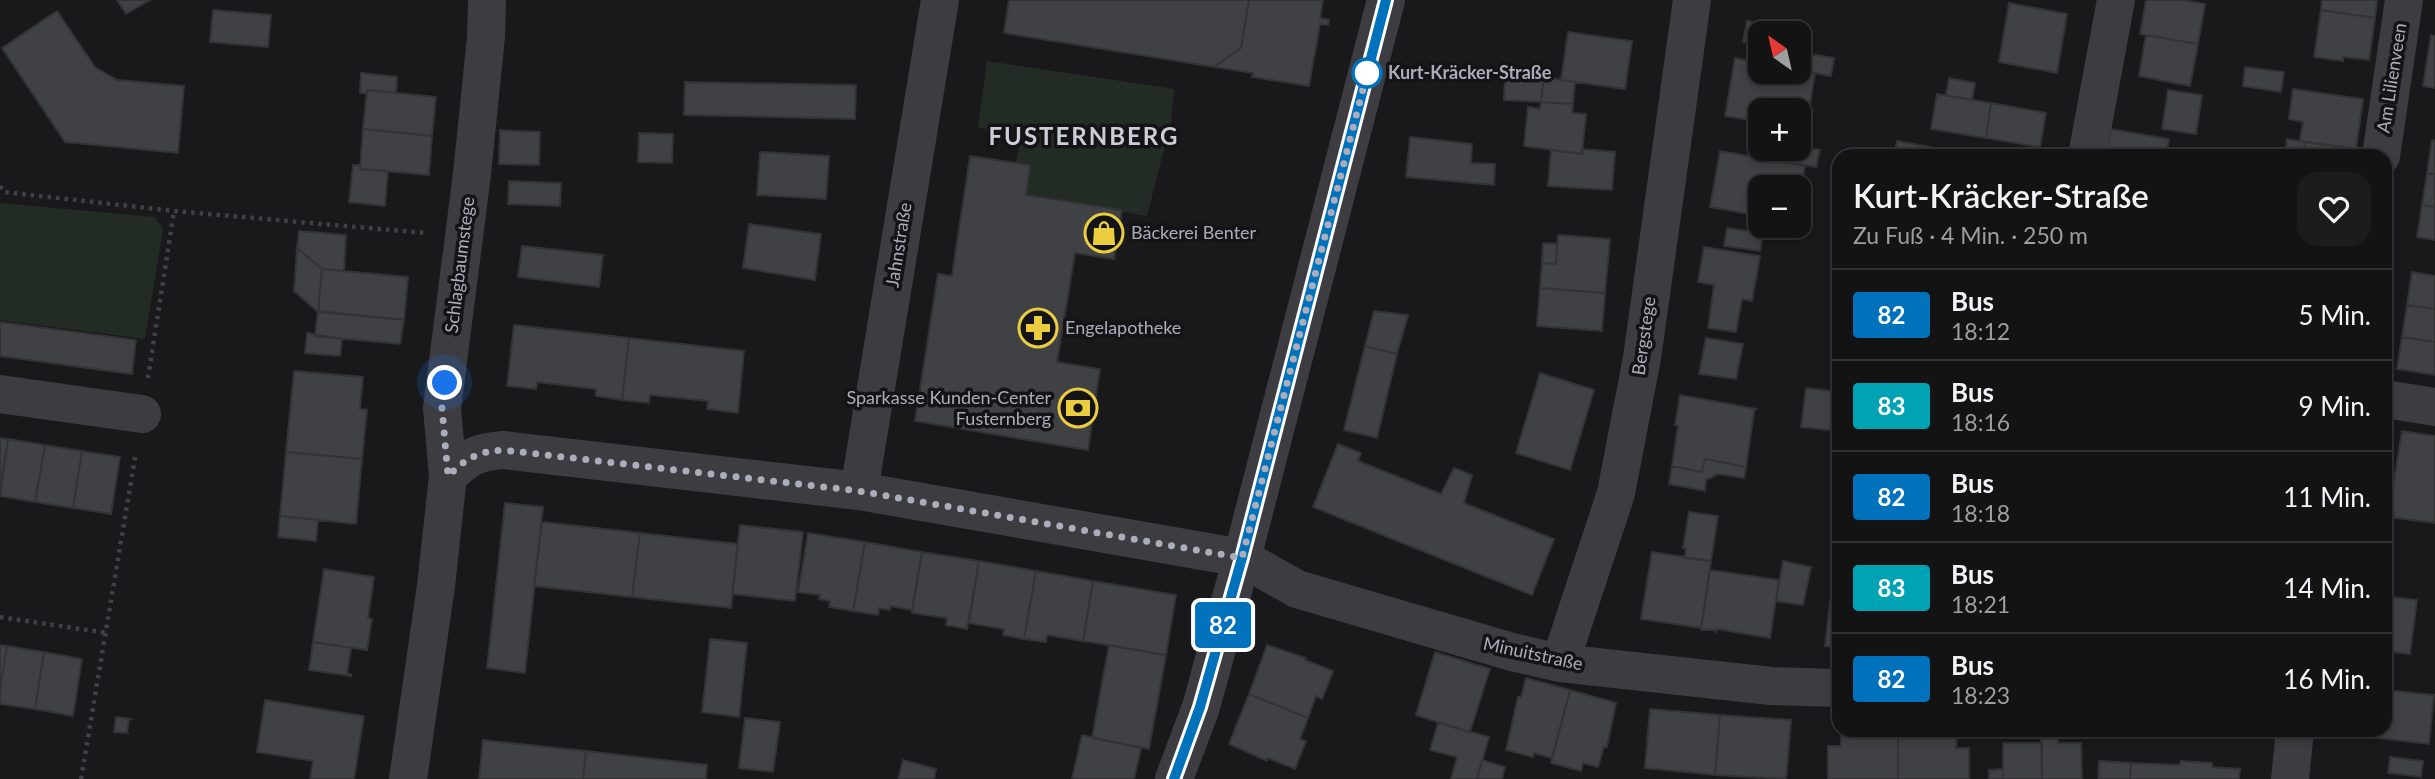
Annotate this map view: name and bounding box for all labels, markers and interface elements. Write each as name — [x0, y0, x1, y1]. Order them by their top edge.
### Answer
north arrow — [1748, 21, 1811, 84]
map controls — [1748, 21, 1811, 238]
street label: Am Lilienveen — [2371, 21, 2411, 134]
marker: Kurt-Kräcker-Straße — [1352, 58, 1382, 88]
place label: Kurt-Kräcker-Straße — [1388, 61, 1552, 83]
button: + — [1748, 98, 1811, 161]
district label: FUSTERNBERG — [989, 121, 1179, 150]
button: heart — [2297, 172, 2371, 246]
button: − — [1748, 175, 1811, 238]
text: Kurt-Kräcker-Straße — [1853, 175, 2149, 215]
street label: Schlagbaumstege — [440, 195, 478, 334]
street label: Jahnstraße — [880, 201, 916, 289]
shop icon: Bäckerei Benter — [1083, 212, 1125, 254]
place label: Bäckerei Benter — [1131, 221, 1257, 243]
text: Zu Fuß · 4 Min. · 250 m — [1853, 221, 2088, 249]
text: Bus — [1951, 285, 1994, 317]
street label: Bergstege — [1627, 295, 1659, 377]
text: 5 Min. — [2298, 299, 2371, 331]
text: 82 — [1878, 300, 1905, 329]
pharmacy icon: Engelapotheke — [1017, 307, 1059, 349]
place label: Engelapotheke — [1065, 316, 1181, 338]
text: 18:12 — [1951, 317, 2010, 345]
your location — [427, 365, 462, 400]
text: Bus — [1951, 376, 1994, 408]
place label: Sparkasse Kunden-Center Fusternberg — [846, 386, 1051, 429]
bank icon: Sparkasse Kunden-Center Fusternberg — [1057, 387, 1099, 429]
text: 9 Min. — [2298, 390, 2371, 422]
text: 83 — [1878, 391, 1905, 420]
text: 18:16 — [1951, 408, 2010, 436]
text: Bus — [1951, 467, 1994, 499]
text: 11 Min. — [2283, 481, 2371, 513]
text: 82 — [1878, 482, 1905, 511]
text: 18:18 — [1951, 499, 2010, 527]
text: Bus — [1951, 558, 1994, 590]
text: 14 Min. — [2283, 572, 2371, 604]
text: 83 — [1878, 573, 1905, 602]
text: 18:21 — [1951, 590, 2010, 618]
line badge: 82 — [1192, 602, 1254, 648]
text: 82 — [1209, 610, 1237, 639]
street label: Minuitstraße — [1481, 632, 1585, 674]
text: Bus — [1951, 649, 1994, 681]
text: 16 Min. — [2283, 663, 2371, 695]
text: 82 — [1878, 664, 1905, 693]
text: 18:23 — [1951, 681, 2010, 709]

